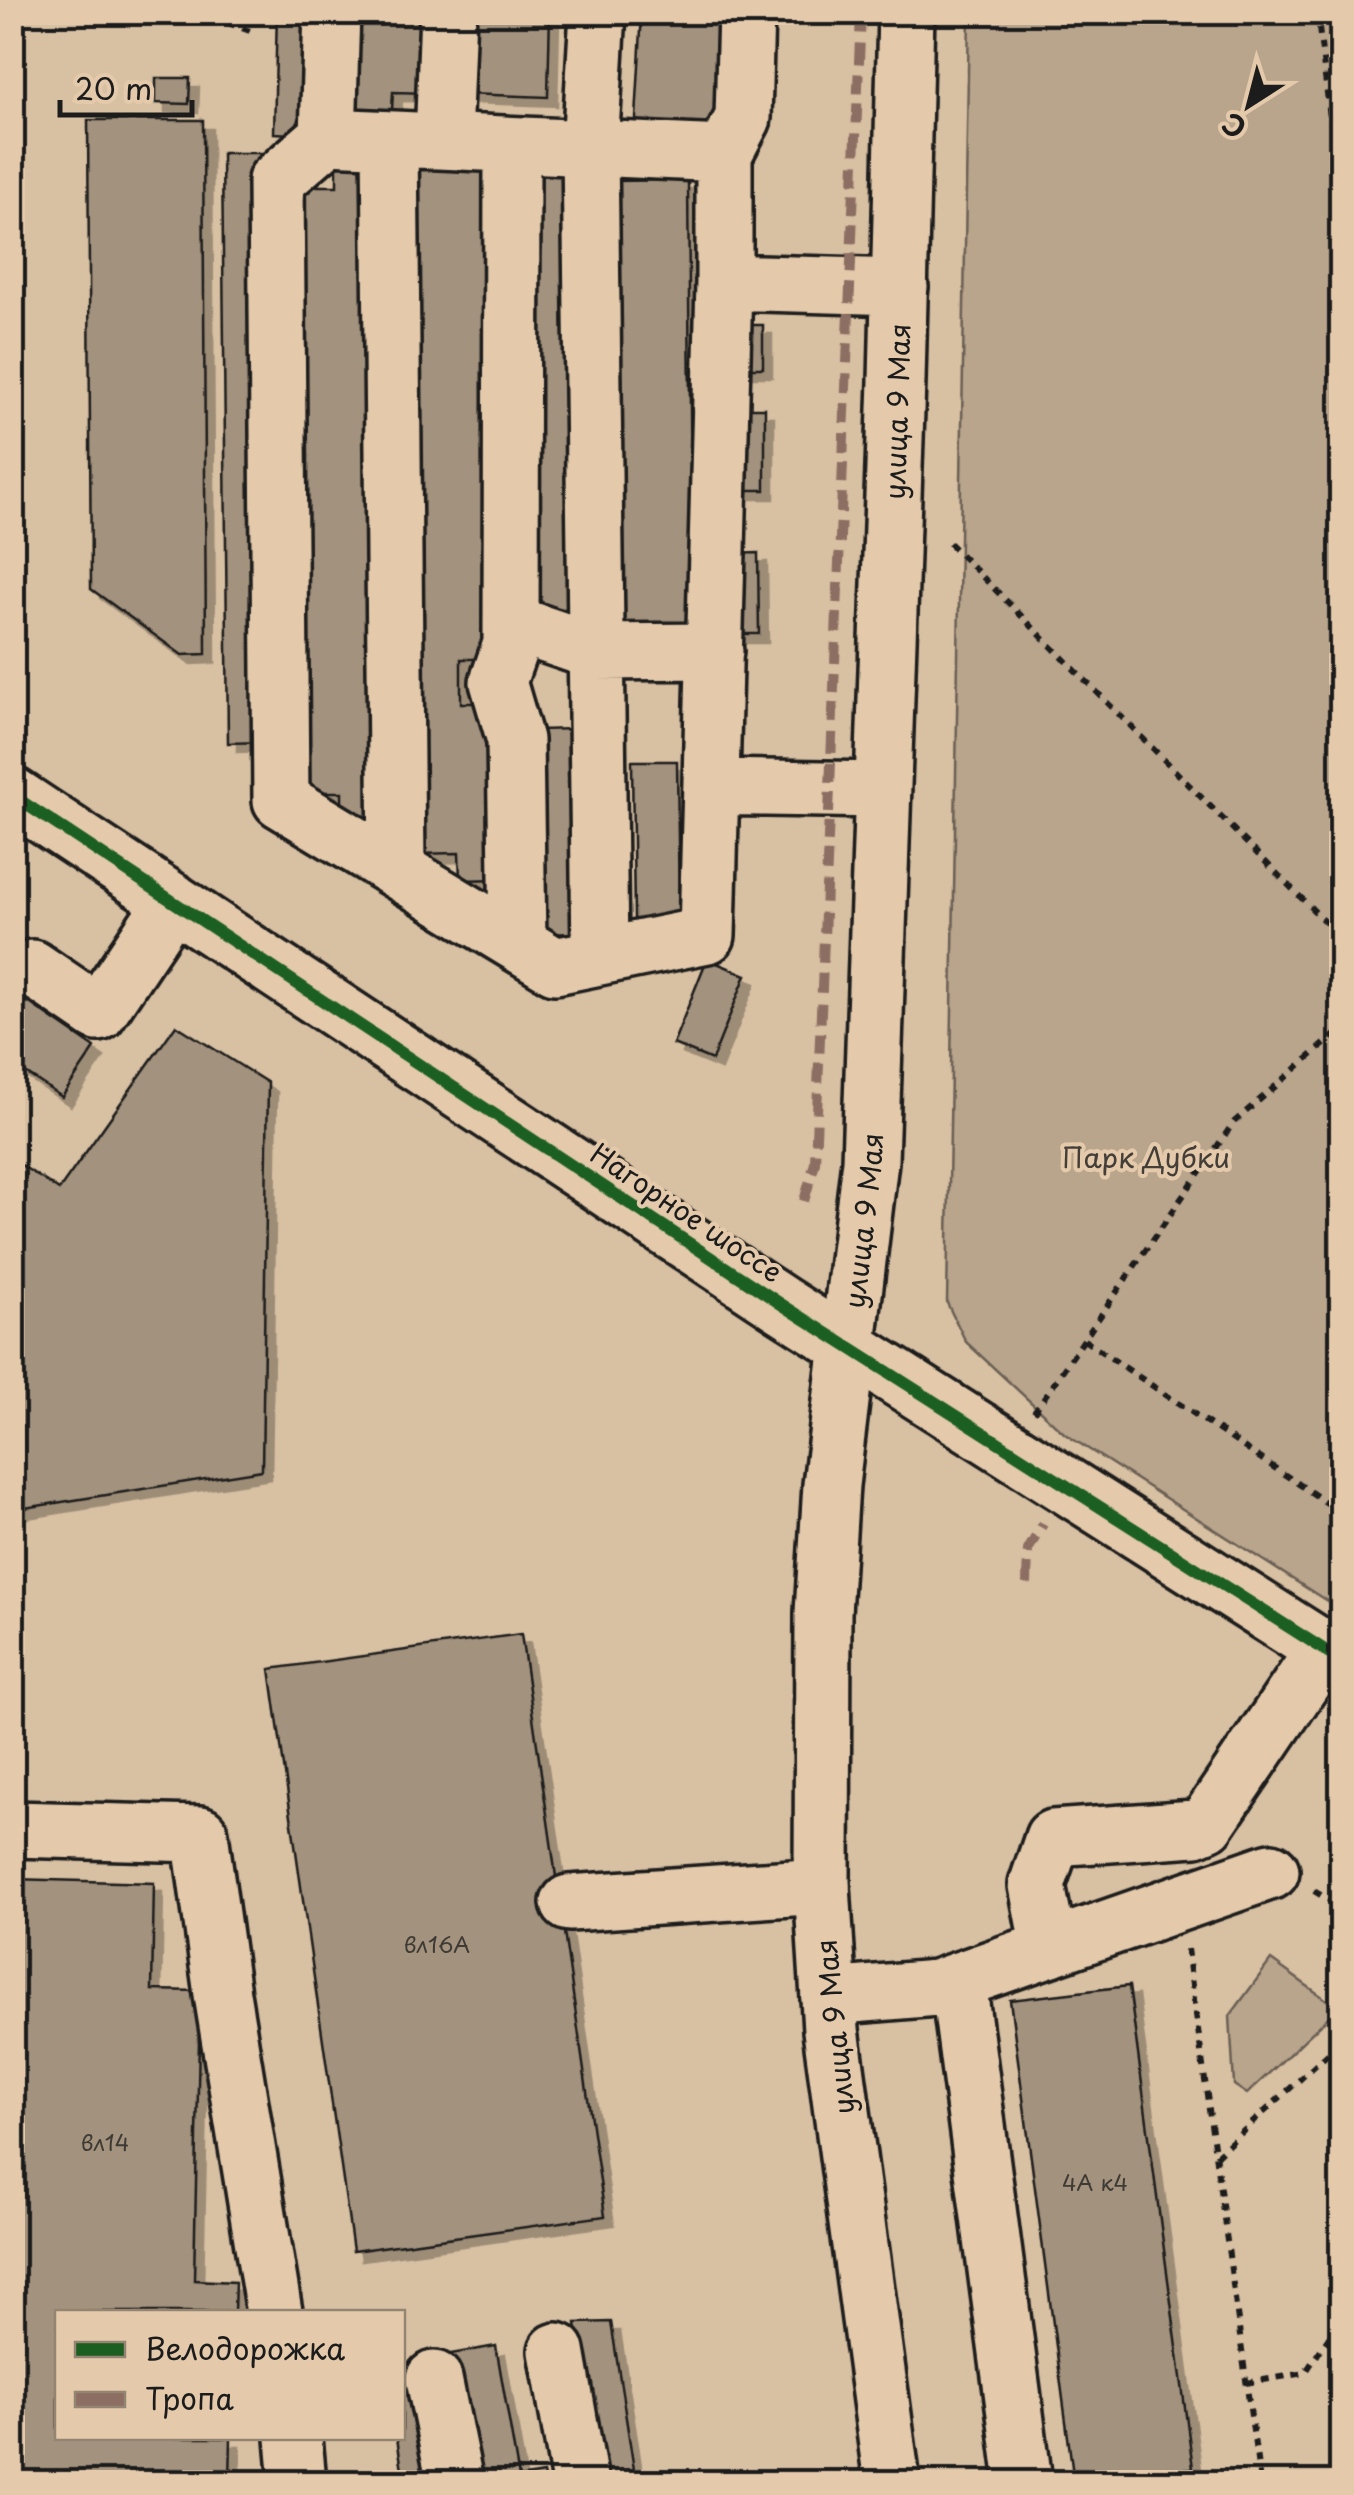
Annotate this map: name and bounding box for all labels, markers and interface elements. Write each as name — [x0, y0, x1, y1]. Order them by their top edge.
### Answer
scale bar — [60, 55, 192, 117]
north arrow — [1199, 55, 1299, 155]
text: 20 m — [75, 65, 152, 110]
text: С — [1212, 103, 1255, 150]
street label: улица 9 Мая — [871, 323, 920, 500]
street label: Нагорное шоссе — [582, 1132, 792, 1292]
street label: улица 9 Мая — [831, 1132, 892, 1311]
park label: Парк Дубки — [1062, 1135, 1230, 1178]
house number: вл16A — [404, 1927, 470, 1960]
street label: улица 9 Мая — [803, 1937, 865, 2117]
house number: вл14 — [81, 2125, 129, 2158]
house number: 4А к4 — [1062, 2165, 1128, 2198]
legend — [55, 2310, 405, 2440]
text: Велодорожка — [145, 2325, 345, 2370]
text: Тропа — [145, 2375, 235, 2420]

